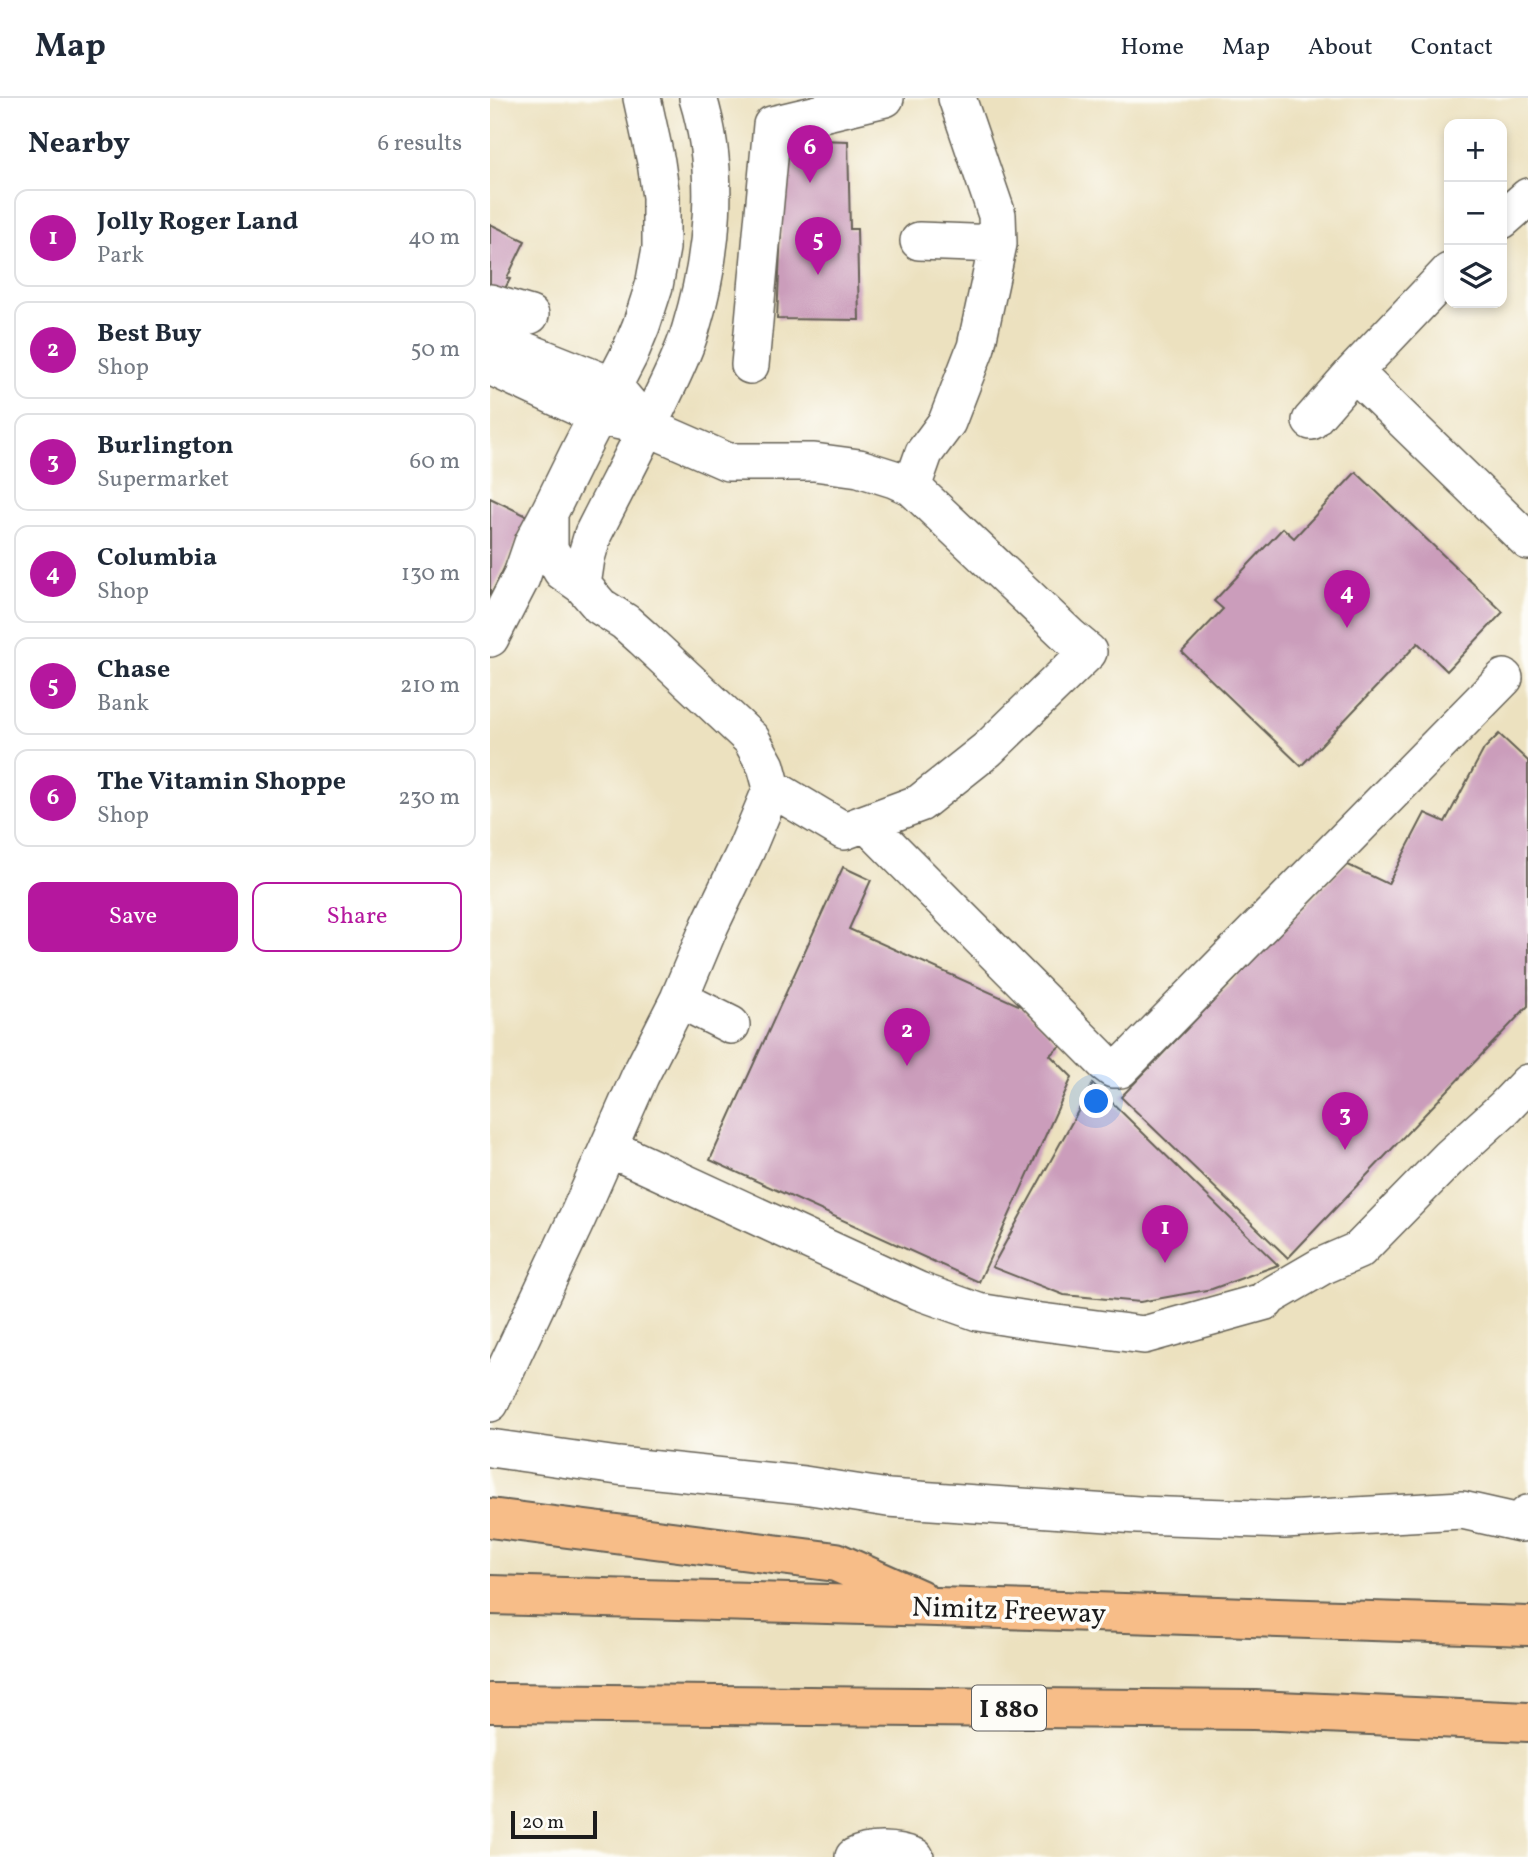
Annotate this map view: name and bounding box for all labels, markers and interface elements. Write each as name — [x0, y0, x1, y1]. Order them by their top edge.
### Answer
text: Map — [35, 25, 106, 71]
text: Home — [1120, 31, 1184, 65]
text: Map — [1222, 31, 1270, 65]
text: About — [1308, 31, 1373, 65]
text: Contact — [1411, 31, 1493, 65]
map controls — [1444, 119, 1507, 308]
button: + — [1444, 119, 1507, 182]
text: Nearby — [28, 123, 130, 165]
pin: 6 — [787, 125, 833, 183]
text: 6 results — [378, 128, 462, 160]
button: − — [1444, 182, 1507, 245]
text: Jolly Roger Land — [97, 204, 298, 240]
pin: 5 — [795, 217, 841, 275]
text: 1 — [48, 222, 58, 254]
text: 40 m — [408, 222, 460, 254]
text: Park — [97, 240, 144, 272]
button: layers — [1444, 245, 1507, 308]
text: Best Buy — [97, 316, 202, 352]
text: 2 — [47, 334, 59, 366]
text: 50 m — [411, 334, 460, 366]
text: Shop — [97, 352, 149, 384]
text: Burlington — [97, 428, 234, 464]
text: 3 — [47, 446, 59, 478]
text: 60 m — [410, 446, 460, 478]
text: Supermarket — [97, 464, 229, 496]
text: Columbia — [97, 540, 217, 576]
text: 4 — [46, 558, 60, 590]
text: 130 m — [401, 558, 460, 590]
pin: 4 — [1324, 570, 1370, 628]
text: Shop — [97, 576, 149, 608]
text: Chase — [97, 652, 170, 688]
text: 5 — [47, 670, 59, 702]
text: 210 m — [400, 670, 460, 702]
text: Bank — [97, 688, 149, 720]
text: The Vitamin Shoppe — [97, 764, 346, 800]
text: 6 — [47, 782, 59, 814]
text: 230 m — [398, 782, 460, 814]
text: Shop — [97, 800, 149, 832]
button: Save — [28, 882, 238, 952]
button: Share — [252, 882, 462, 952]
pin: 2 — [884, 1008, 930, 1066]
your location — [1079, 1084, 1113, 1118]
pin: 3 — [1322, 1092, 1368, 1150]
pin: 1 — [1142, 1205, 1188, 1263]
street label: Nimitz Freeway — [911, 1589, 1107, 1634]
road number: I 880 — [972, 1686, 1046, 1730]
scale bar — [511, 1808, 597, 1840]
text: 20 m — [522, 1810, 564, 1836]

